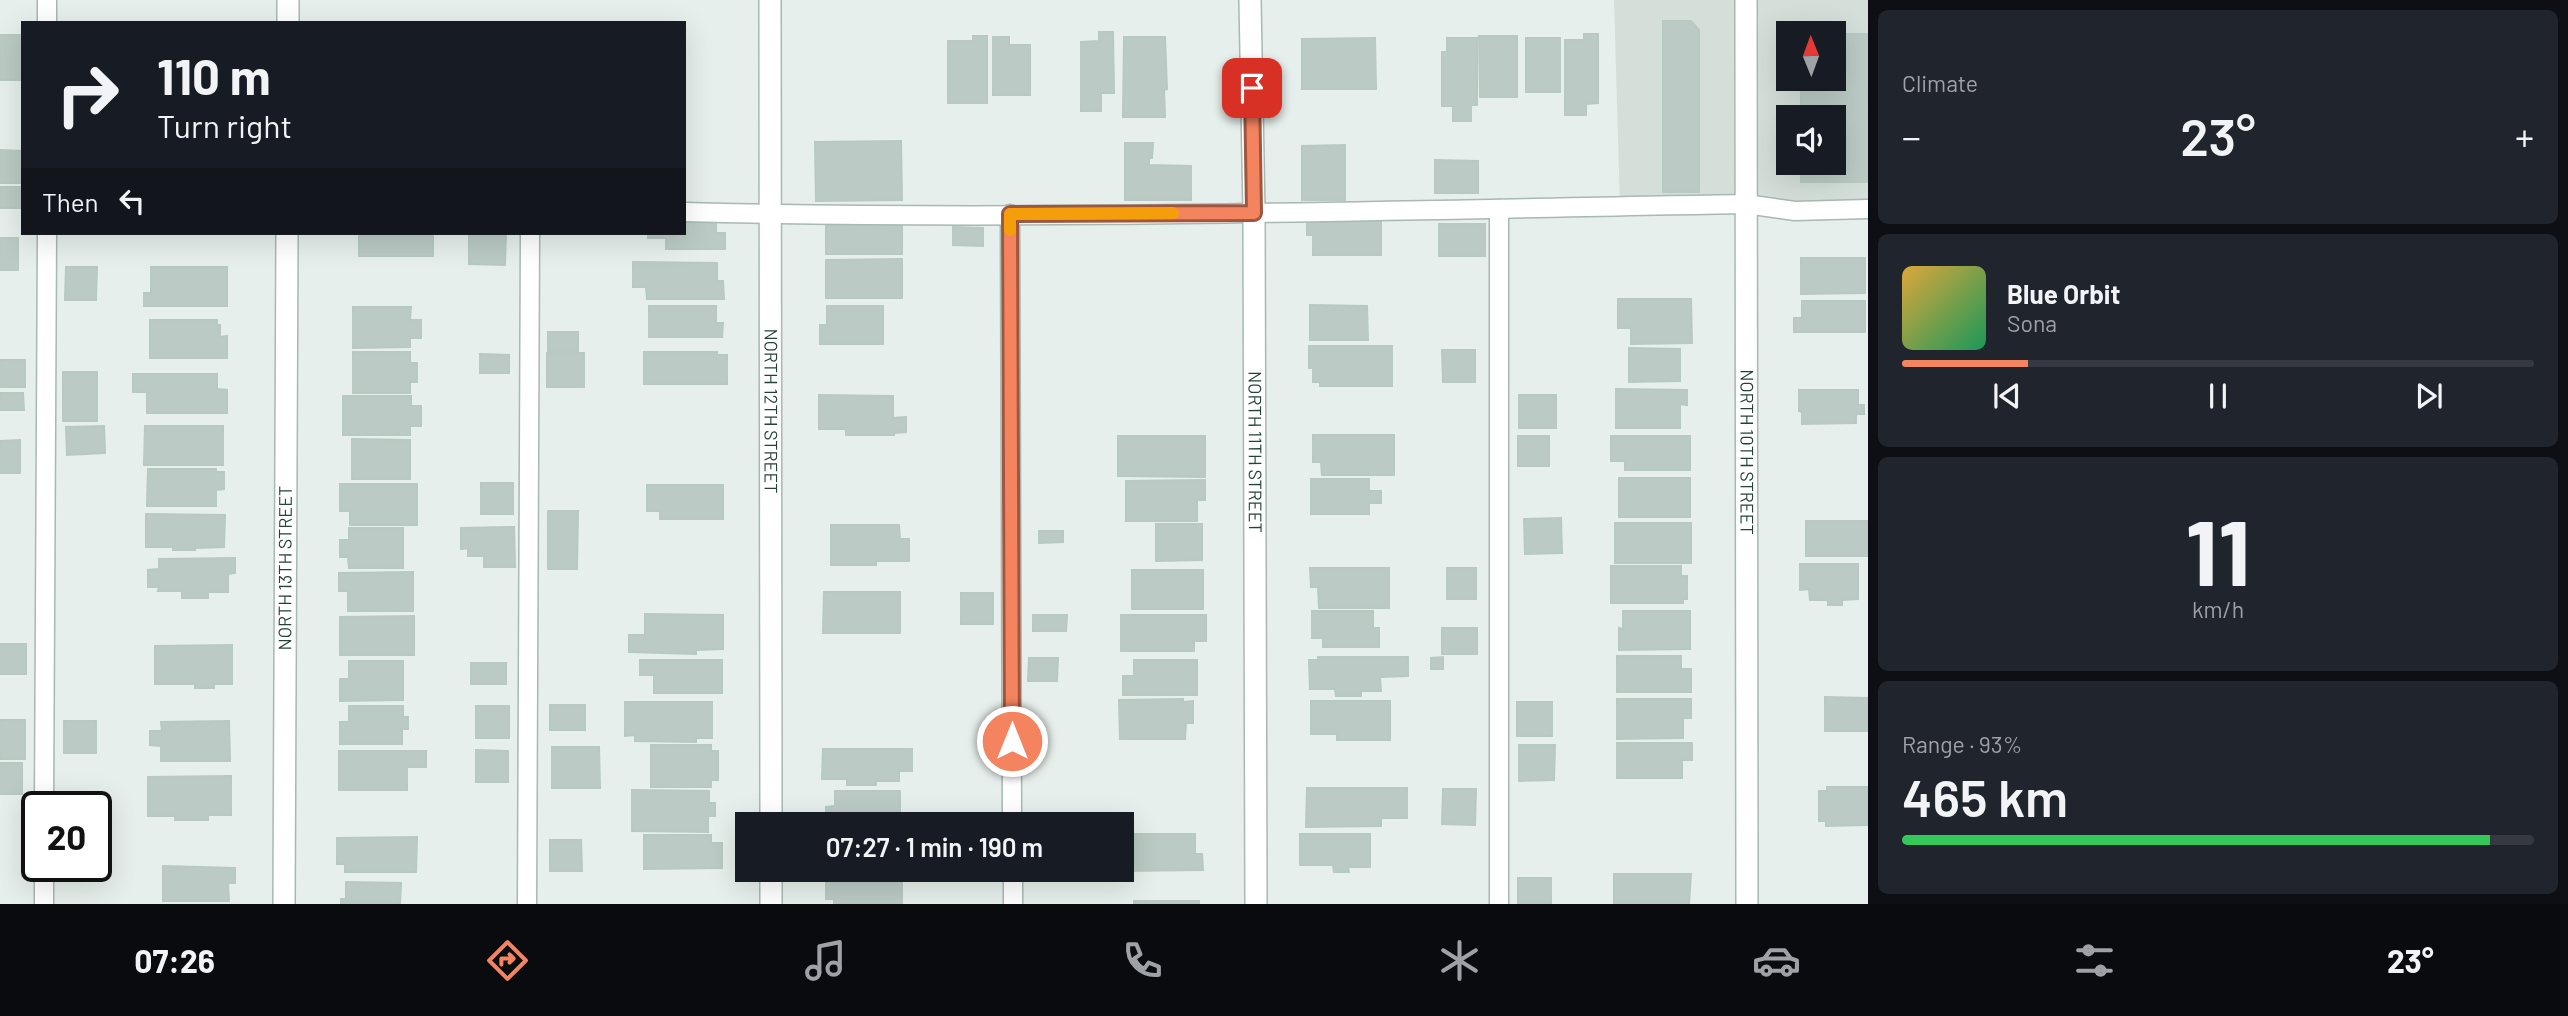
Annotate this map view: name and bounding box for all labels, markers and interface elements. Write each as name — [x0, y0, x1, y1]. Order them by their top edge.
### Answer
north arrow — [1776, 21, 1846, 91]
map controls — [1776, 21, 1846, 175]
text: 110 m — [157, 46, 271, 105]
icon: right — [42, 49, 133, 140]
pin — [1222, 58, 1282, 118]
icon: arrive — [1233, 69, 1271, 107]
text: Climate — [1902, 69, 1978, 97]
text: 23° — [2180, 104, 2256, 166]
button: sound — [1776, 105, 1846, 175]
text: Turn right — [157, 106, 292, 144]
text: − — [1902, 113, 1921, 159]
text: + — [2515, 113, 2534, 159]
icon: left — [113, 182, 151, 220]
text: Then — [42, 186, 99, 217]
text: Blue Orbit — [2007, 278, 2120, 309]
text: Sona — [2007, 309, 2057, 337]
street label: NORTH 12TH STREET — [760, 328, 783, 494]
street label: NORTH 10TH STREET — [1736, 369, 1759, 535]
street label: NORTH 11TH STREET — [1244, 371, 1267, 533]
icon: previous — [1988, 377, 2026, 415]
icon: pause — [2199, 377, 2237, 415]
icon: next — [2410, 377, 2448, 415]
street label: NORTH 13TH STREET — [273, 486, 296, 650]
text: 11 — [2185, 495, 2251, 604]
text: km/h — [2192, 595, 2244, 623]
position arrow — [975, 704, 1049, 778]
text: Range · 93% — [1902, 730, 2022, 758]
text: 465 km — [1902, 765, 2068, 827]
speed limit sign: 20 — [21, 791, 112, 882]
text: 07:27 · 1 min · 190 m — [826, 831, 1043, 862]
icon: directions — [483, 936, 532, 985]
icon: music — [801, 936, 850, 985]
icon: phone — [1118, 936, 1167, 985]
icon: climate — [1435, 936, 1484, 985]
icon: car — [1752, 936, 1801, 985]
icon: filters — [2070, 936, 2119, 985]
text: 07:26 — [134, 941, 215, 979]
text: 23° — [2387, 941, 2434, 979]

